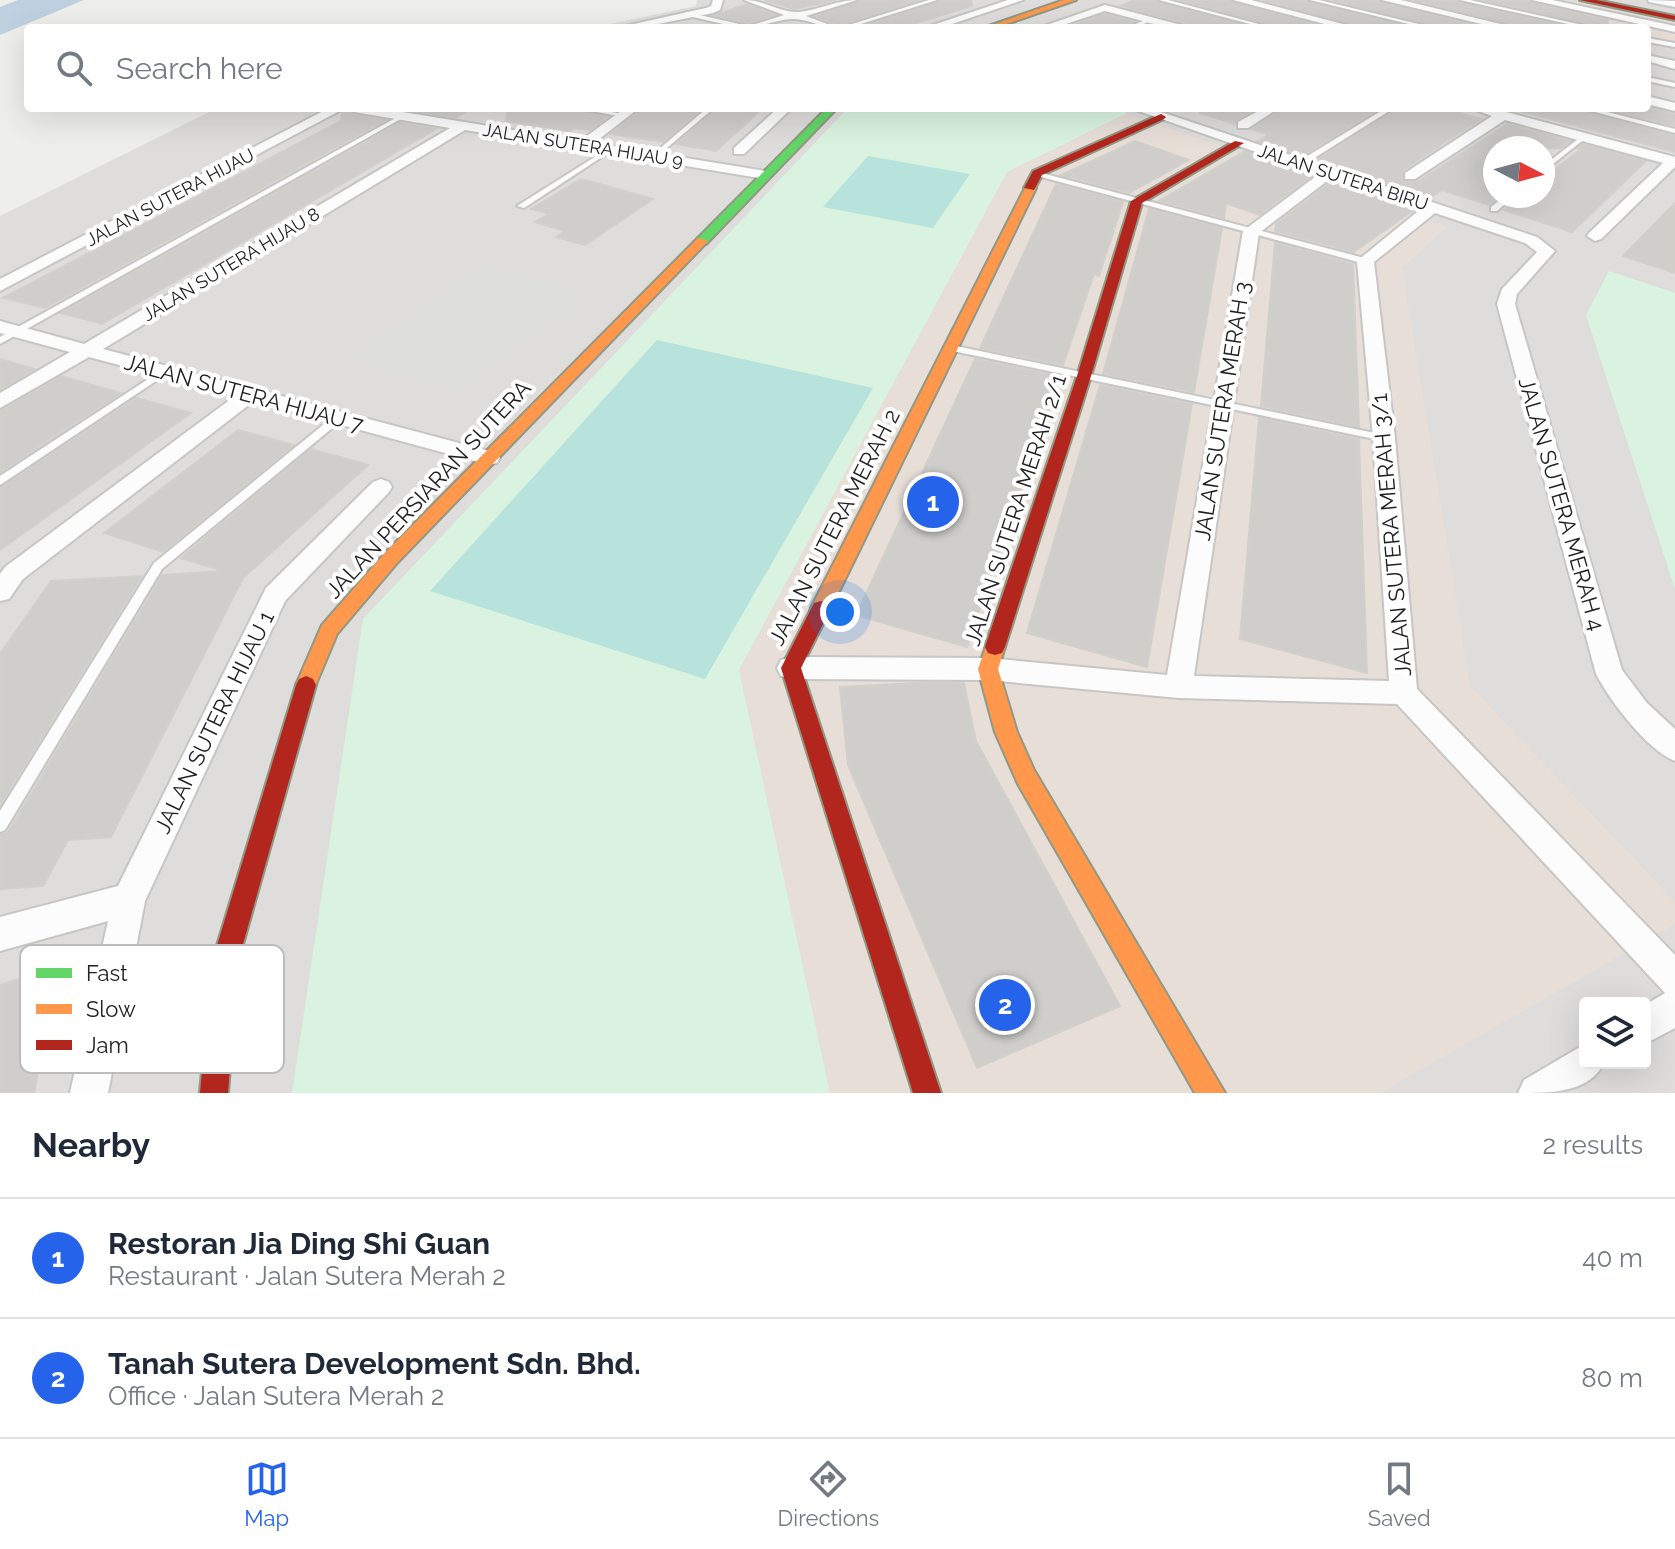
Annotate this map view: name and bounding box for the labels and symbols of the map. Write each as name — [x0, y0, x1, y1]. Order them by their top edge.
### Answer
street label: JALAN SUTERA HIJAU 9 — [481, 119, 685, 171]
north arrow — [1483, 136, 1555, 208]
street label: JALAN SUTERA BIRU — [1255, 140, 1431, 214]
street label: JALAN SUTERA HIJAU — [82, 144, 258, 250]
street label: JALAN SUTERA HIJAU 8 — [139, 203, 323, 325]
street label: JALAN SUTERA MERAH 3 — [1189, 280, 1255, 542]
street label: JALAN SUTERA HIJAU 7 — [122, 349, 367, 438]
street label: JALAN SUTERA MERAH 2/1 — [959, 371, 1071, 649]
street label: JALAN SUTERA MERAH 4 — [1513, 374, 1611, 634]
street label: JALAN PERSIARAN SUTERA — [320, 375, 536, 603]
street label: JALAN SUTERA MERAH 3/1 — [1366, 392, 1416, 678]
street label: JALAN SUTERA MERAH 2 — [763, 405, 905, 649]
pin: 1 — [907, 472, 959, 532]
your location — [820, 592, 860, 632]
street label: JALAN SUTERA HIJAU 1 — [149, 607, 279, 837]
legend — [20, 945, 284, 1073]
text: Fast — [86, 960, 128, 986]
pin: 2 — [979, 975, 1031, 1035]
text: Slow — [86, 996, 136, 1022]
text: Jam — [86, 1032, 129, 1058]

